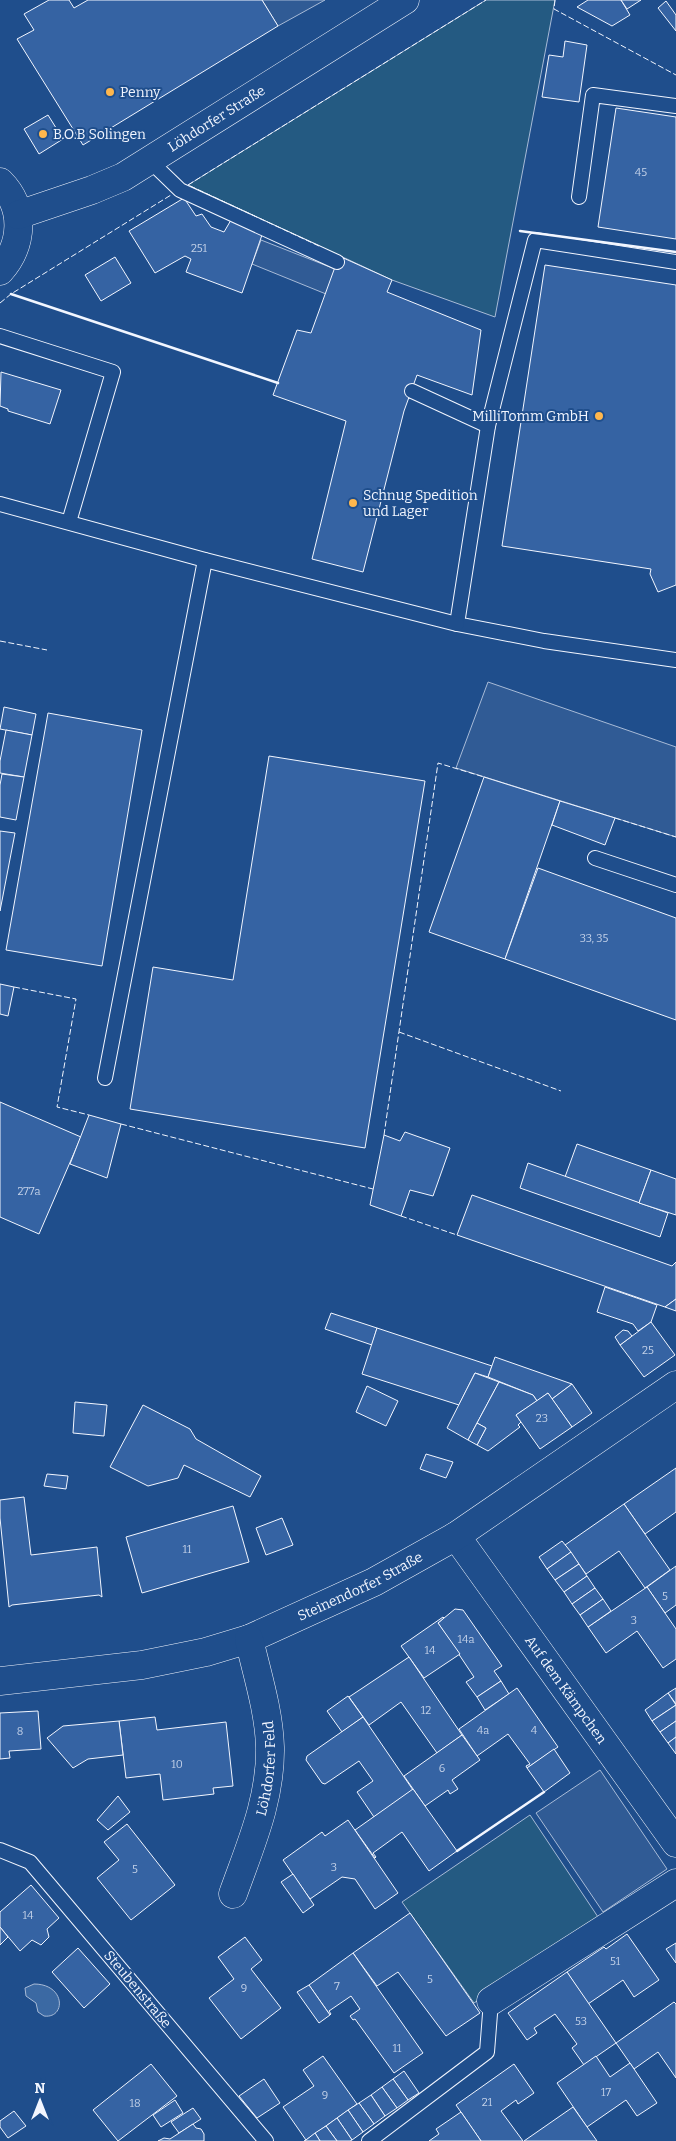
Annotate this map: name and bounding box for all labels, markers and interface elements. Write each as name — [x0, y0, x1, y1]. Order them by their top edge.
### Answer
street label: Löhdorfer Straße — [165, 82, 268, 156]
place label: Penny — [120, 84, 161, 101]
marker: Penny — [104, 86, 116, 98]
place label: B.O.B Solingen — [53, 126, 146, 143]
marker: B.O.B Solingen — [37, 128, 49, 140]
house number: 45 — [635, 166, 647, 179]
house number: 251 — [191, 242, 208, 255]
place label: MilliTomm GmbH — [472, 408, 589, 425]
marker: MilliTomm GmbH — [593, 410, 605, 422]
place label: Schnug Spedition und Lager — [363, 487, 478, 520]
marker: Schnug Spedition und Lager — [347, 497, 359, 509]
house number: 33, 35 — [580, 932, 608, 945]
house number: 277a — [18, 1185, 40, 1198]
house number: 25 — [642, 1344, 654, 1357]
house number: 23 — [536, 1412, 548, 1425]
house number: 11 — [183, 1543, 192, 1556]
street label: Steinendorfer Straße — [295, 1548, 426, 1625]
house number: 5 — [662, 1590, 668, 1603]
house number: 3 — [631, 1614, 637, 1627]
house number: 14a — [458, 1633, 474, 1646]
street label: Auf dem Kämpchen — [521, 1633, 610, 1747]
house number: 14 — [425, 1644, 436, 1657]
house number: 12 — [421, 1704, 431, 1717]
street label: Löhdorfer Feld — [253, 1720, 279, 1818]
house number: 4a — [477, 1724, 489, 1737]
house number: 4 — [531, 1724, 538, 1737]
house number: 8 — [17, 1725, 23, 1738]
house number: 10 — [171, 1758, 183, 1771]
house number: 6 — [439, 1762, 445, 1775]
house number: 3 — [331, 1861, 337, 1874]
house number: 5 — [132, 1863, 138, 1876]
house number: 14 — [23, 1909, 34, 1922]
street label: Steubenstraße — [100, 1947, 175, 2032]
house number: 51 — [610, 1955, 621, 1968]
house number: 5 — [427, 1973, 433, 1986]
house number: 7 — [334, 1980, 340, 1993]
house number: 9 — [241, 1982, 247, 1995]
house number: 53 — [575, 2015, 587, 2028]
house number: 11 — [393, 2042, 402, 2055]
north arrow — [15, 2076, 65, 2126]
text: N — [35, 2080, 46, 2097]
house number: 17 — [601, 2086, 611, 2099]
house number: 9 — [322, 2089, 328, 2102]
house number: 21 — [482, 2096, 493, 2109]
house number: 18 — [129, 2097, 141, 2110]

